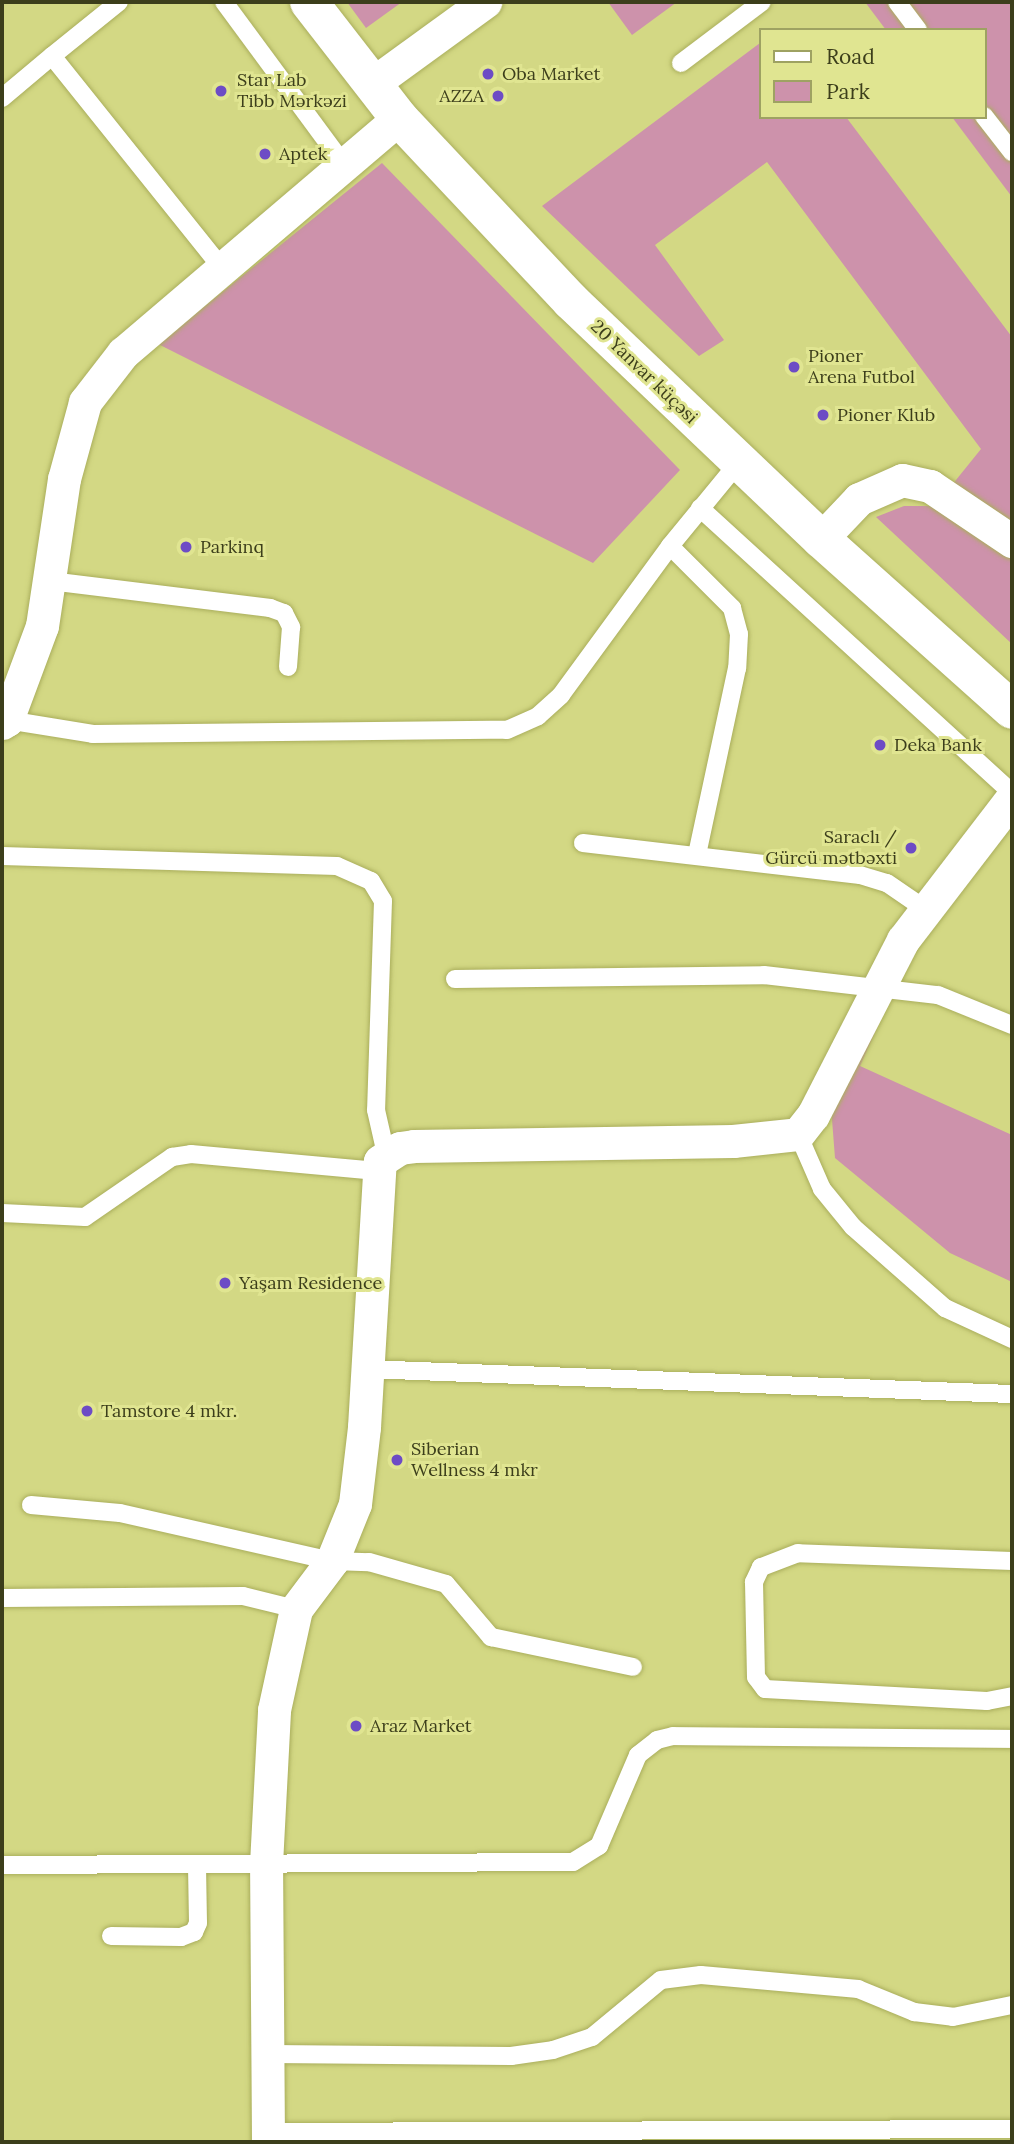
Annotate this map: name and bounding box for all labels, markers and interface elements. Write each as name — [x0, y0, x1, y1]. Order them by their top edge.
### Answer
legend — [758, 28, 986, 119]
text: Road — [826, 43, 875, 70]
place label: Oba Market — [502, 63, 600, 85]
marker: Oba Market — [480, 66, 496, 82]
place label: Star Lab Tibb Mәrkәzi — [237, 70, 347, 112]
text: Park — [826, 78, 870, 105]
marker: Star Lab Tibb Mәrkәzi — [211, 81, 231, 101]
place label: AZZA — [439, 85, 484, 107]
marker: AZZA — [490, 88, 506, 104]
place label: Aptek — [279, 143, 327, 165]
marker: Aptek — [257, 146, 273, 162]
street label: 20 Yanvar küçəsi — [586, 316, 702, 428]
place label: Pioner Arena Futbol — [808, 346, 915, 388]
marker: Pioner Arena Futbol — [786, 359, 802, 375]
place label: Pioner Klub — [837, 404, 935, 426]
marker: Pioner Klub — [815, 407, 831, 423]
place label: Parkinq — [200, 536, 264, 558]
marker: Parkinq — [178, 539, 194, 555]
place label: Deka Bank — [894, 734, 982, 756]
marker: Deka Bank — [872, 737, 888, 753]
place label: Saraclı / Gürcü mətbəxti — [765, 827, 897, 870]
marker: Saraclı / Gürcü mətbəxti — [903, 840, 919, 856]
place label: Yaşam Residence — [239, 1272, 382, 1294]
marker: Yaşam Residence — [217, 1275, 233, 1291]
place label: Tamstore 4 mkr. — [101, 1400, 237, 1422]
marker: Tamstore 4 mkr. — [79, 1403, 95, 1419]
place label: Siberian Wellness 4 mkr — [411, 1439, 538, 1482]
marker: Siberian Wellness 4 mkr — [389, 1452, 405, 1468]
place label: Araz Market — [370, 1715, 472, 1737]
marker: Araz Market — [348, 1718, 364, 1734]

